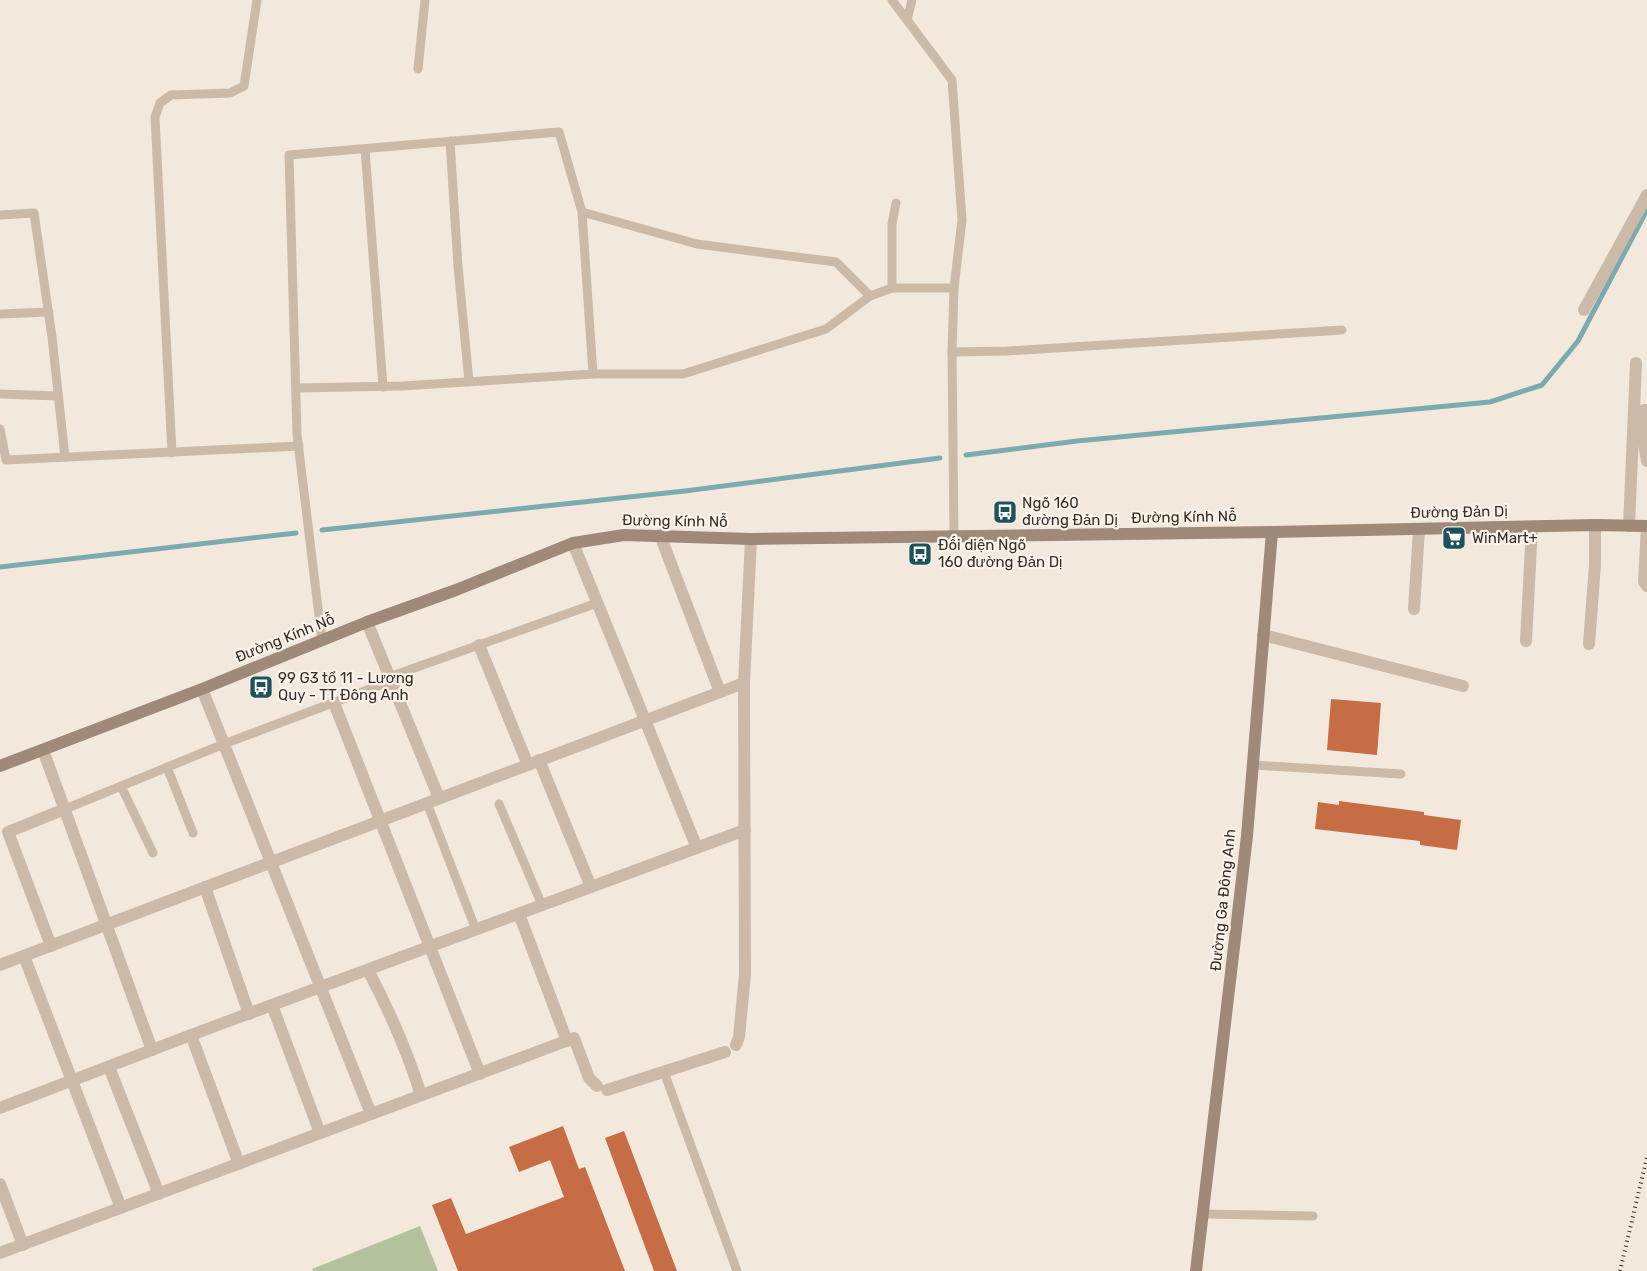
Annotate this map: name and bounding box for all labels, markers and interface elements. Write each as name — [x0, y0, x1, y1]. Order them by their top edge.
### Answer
place label: Ngõ 160 đường Đản Dị — [1022, 494, 1118, 529]
bus stop icon: Ngõ 160 đường Đản Dị — [992, 499, 1018, 525]
street label: Đường Đản Dị — [1410, 502, 1508, 522]
street label: Đường Kính Nỗ — [1131, 507, 1237, 527]
street label: Đường Kính Nỗ — [622, 511, 728, 531]
supermarket icon: WinMart+ — [1441, 525, 1467, 551]
place label: WinMart+ — [1472, 529, 1538, 547]
place label: Đối diện Ngõ 160 đường Đản Dị — [938, 536, 1062, 571]
bus stop icon: Đối diện Ngõ 160 đường Đản Dị — [907, 541, 933, 567]
street label: Đường Kính Nỗ — [233, 610, 337, 666]
place label: 99 G3 tổ 11 - Lương Quy - TT Đông Anh — [278, 669, 414, 704]
bus stop icon: 99 G3 tổ 11 - Lương Quy - TT Đông Anh — [248, 674, 274, 700]
street label: Đường Ga Đông Anh — [1207, 828, 1239, 972]

